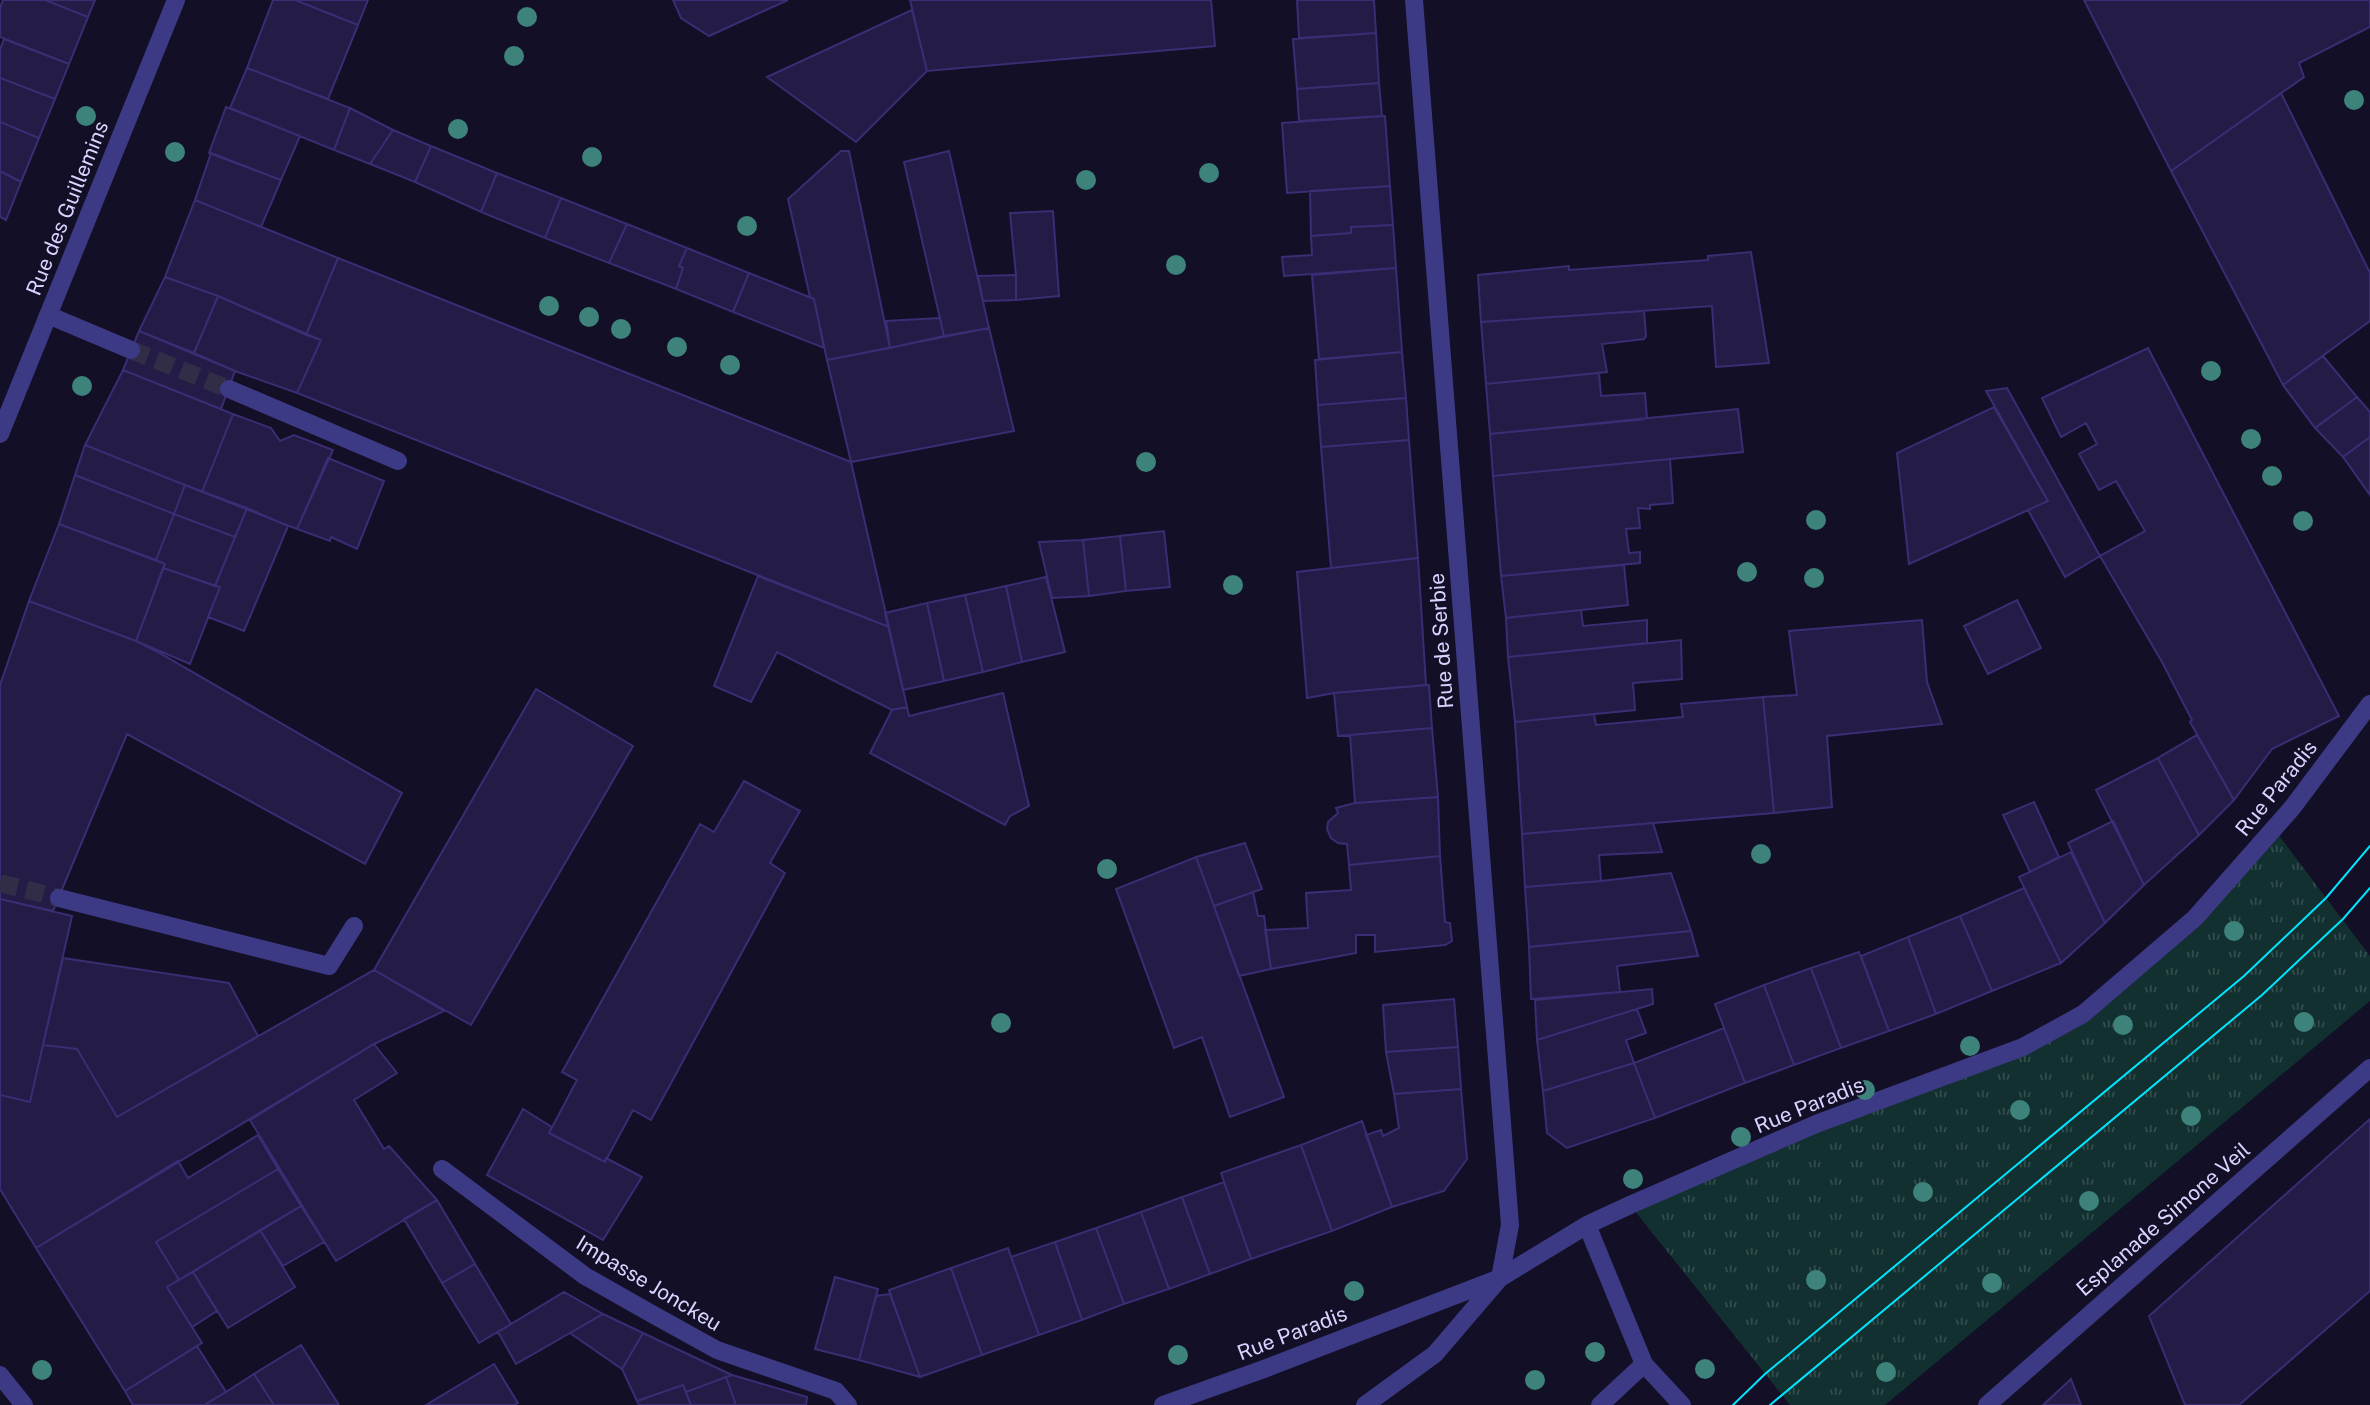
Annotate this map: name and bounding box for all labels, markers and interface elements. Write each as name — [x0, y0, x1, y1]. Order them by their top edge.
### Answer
street label: Rue des Guillemins — [21, 117, 113, 299]
street label: Rue de Serbie — [1424, 572, 1458, 710]
street label: Rue Paradis — [2230, 735, 2322, 841]
street label: Rue Paradis — [1751, 1072, 1867, 1138]
street label: Esplanade Simone Veil — [2071, 1137, 2255, 1301]
street label: Impasse Jonckeu — [572, 1230, 726, 1336]
street label: Rue Paradis — [1233, 1301, 1351, 1365]

